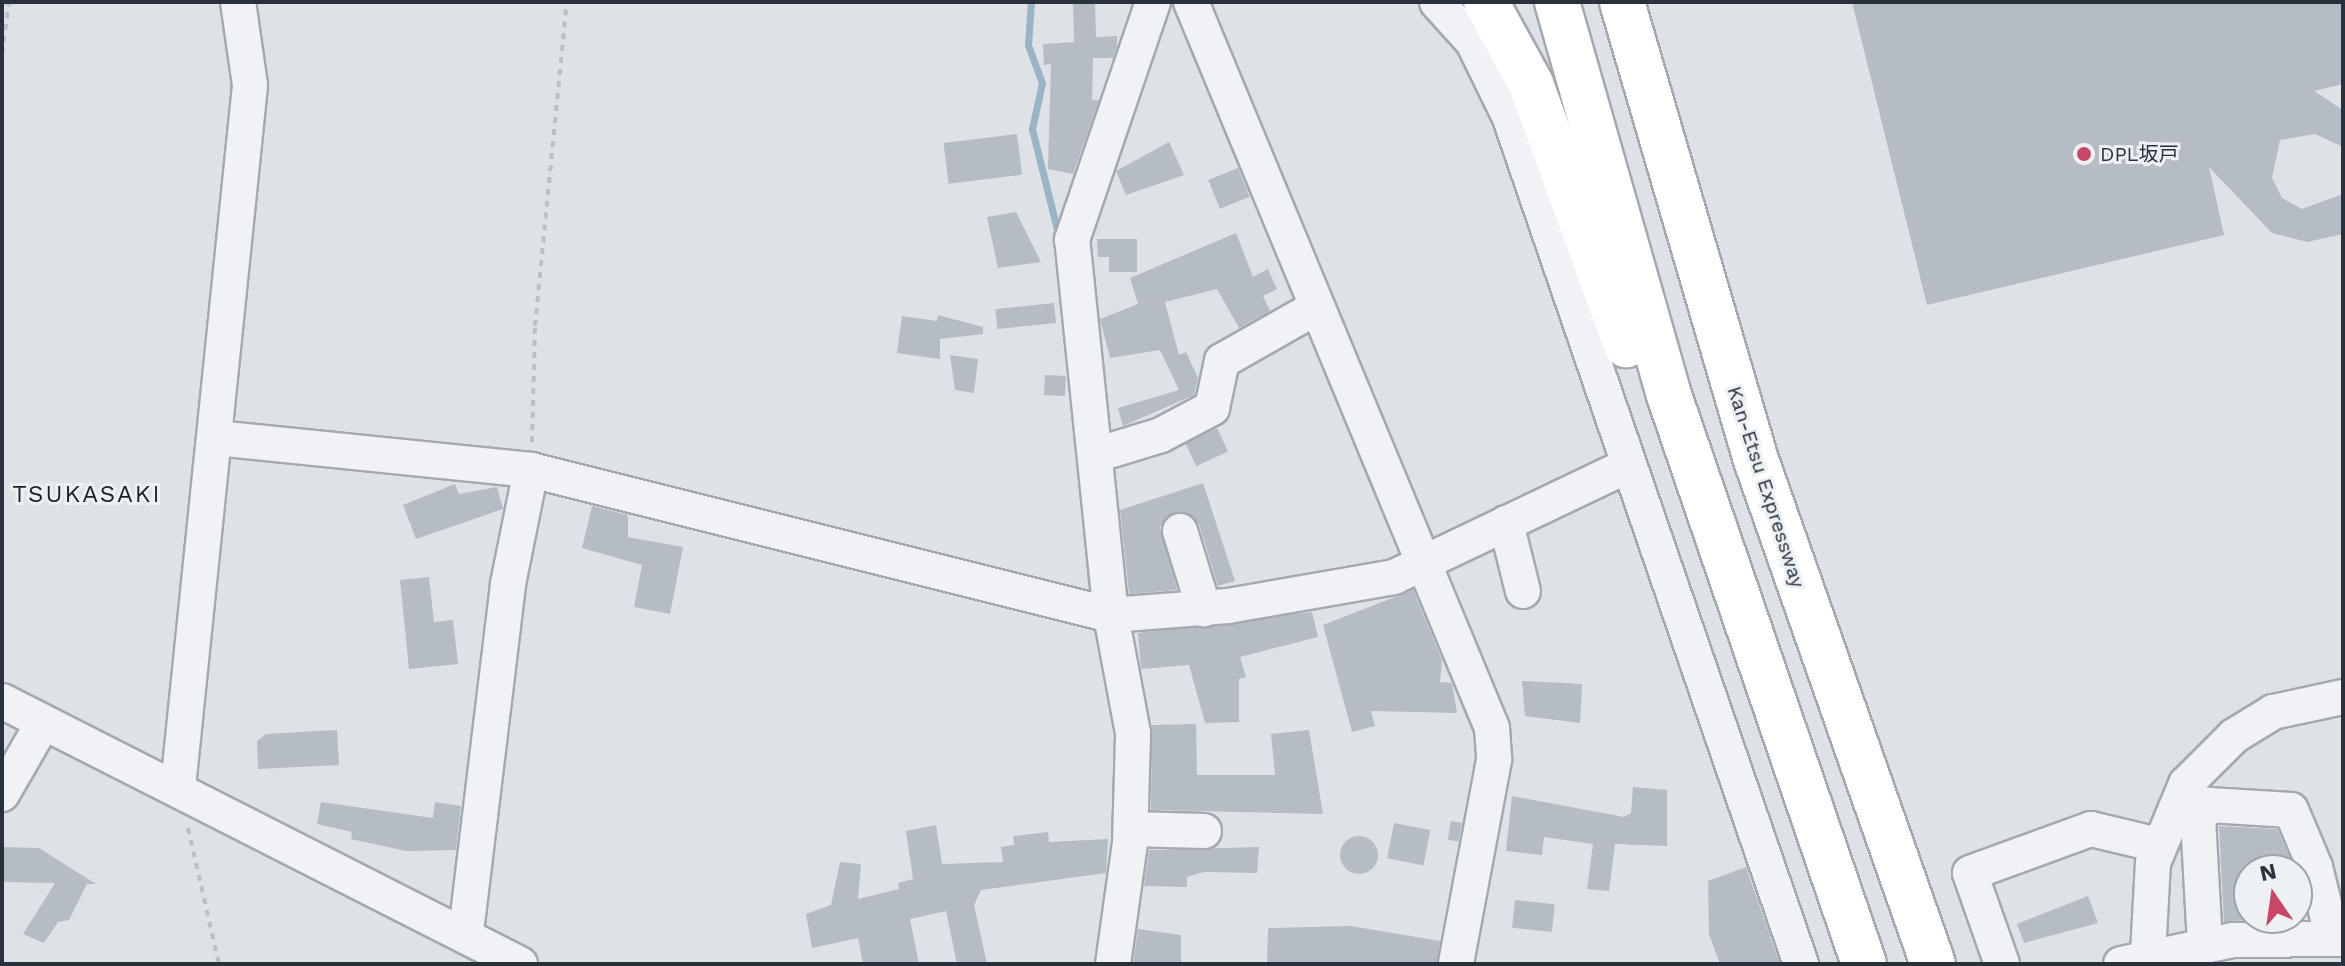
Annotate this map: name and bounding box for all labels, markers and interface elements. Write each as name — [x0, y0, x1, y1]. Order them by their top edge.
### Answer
place label: DPL坂戸 — [2100, 142, 2179, 166]
marker: DPL坂戸 — [2075, 145, 2093, 163]
street label: Kan-Etsu Expressway — [1722, 383, 1810, 591]
district label: TSUKASAKI — [12, 481, 162, 509]
north arrow — [2233, 854, 2313, 934]
text: N — [2257, 858, 2279, 886]

